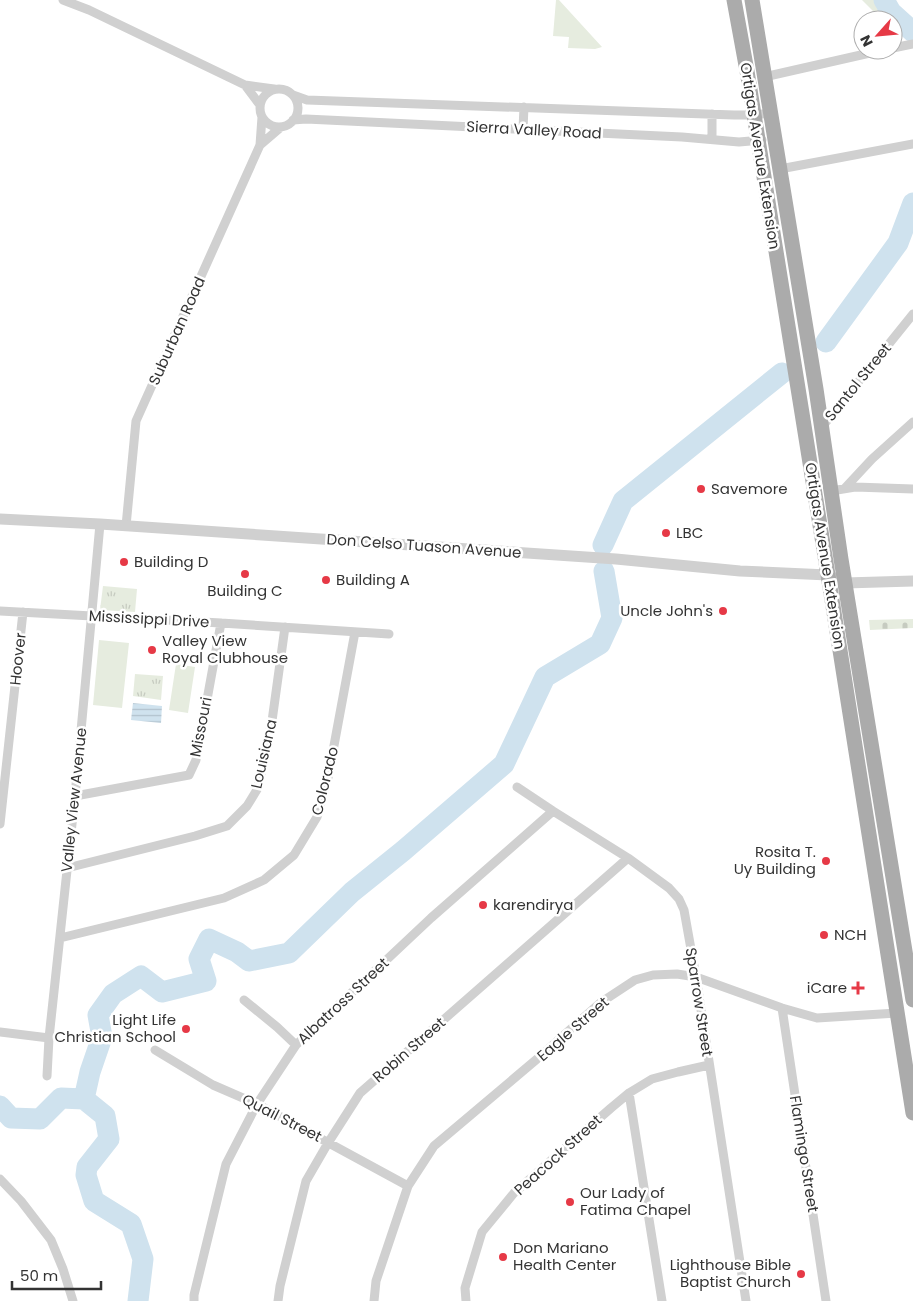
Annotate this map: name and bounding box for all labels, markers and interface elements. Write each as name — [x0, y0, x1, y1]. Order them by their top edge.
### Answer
north arrow — [853, 10, 903, 60]
text: N — [855, 32, 878, 50]
street label: Ortigas Avenue Extension — [735, 61, 786, 251]
street label: Sierra Valley Road — [466, 115, 602, 144]
street label: Suburban Road — [143, 273, 210, 388]
street label: Santol Street — [819, 338, 896, 425]
street label: Ortigas Avenue Extension — [800, 461, 851, 651]
place label: Savemore — [711, 478, 788, 499]
marker: Savemore — [695, 483, 707, 495]
place label: LBC — [676, 522, 703, 543]
marker: LBC — [660, 527, 672, 539]
street label: Don Celso Tuason Avenue — [326, 528, 522, 563]
place label: Building D — [134, 551, 208, 572]
marker: Building D — [118, 556, 130, 568]
marker: Building C — [239, 568, 251, 580]
place label: Building A — [336, 569, 410, 590]
marker: Building A — [320, 574, 332, 586]
place label: Building C — [207, 580, 283, 601]
place label: Uncle John's — [620, 600, 713, 621]
street label: Mississippi Drive — [88, 605, 210, 632]
marker: Uncle John's — [717, 605, 729, 617]
place label: Valley View Royal Clubhouse — [162, 630, 288, 668]
street label: Hoover — [4, 631, 31, 686]
marker: Valley View Royal Clubhouse — [146, 644, 158, 656]
street label: Missouri — [184, 695, 217, 759]
street label: Louisiana — [245, 717, 282, 791]
street label: Valley View Avenue — [55, 727, 92, 873]
street label: Colorado — [306, 744, 343, 817]
place label: Rosita T. Uy Building — [734, 841, 816, 879]
marker: Rosita T. Uy Building — [820, 855, 832, 867]
place label: karendirya — [493, 894, 573, 915]
marker: karendirya — [477, 899, 489, 911]
place label: NCH — [834, 924, 867, 945]
marker: NCH — [818, 929, 830, 941]
street label: Sparrow Street — [681, 946, 718, 1058]
street label: Albatross Street — [292, 953, 393, 1049]
place label: iCare — [807, 977, 847, 998]
marker: iCare — [851, 981, 865, 995]
street label: Eagle Street — [532, 992, 613, 1066]
place label: Light Life Christian School — [54, 1009, 176, 1047]
street label: Robin Street — [368, 1012, 450, 1087]
marker: Light Life Christian School — [180, 1023, 192, 1035]
street label: Quail Street — [239, 1088, 326, 1147]
street label: Flamingo Street — [785, 1094, 824, 1214]
street label: Peacock Street — [509, 1109, 606, 1200]
place label: Our Lady of Fatima Chapel — [580, 1182, 691, 1220]
marker: Our Lady of Fatima Chapel — [564, 1196, 576, 1208]
place label: Don Mariano Health Center — [513, 1237, 617, 1275]
marker: Don Mariano Health Center — [497, 1251, 509, 1263]
place label: Lighthouse Bible Baptist Church — [670, 1254, 791, 1292]
scale bar — [12, 1258, 101, 1290]
text: 50 m — [20, 1265, 58, 1286]
marker: Lighthouse Bible Baptist Church — [795, 1268, 807, 1280]

